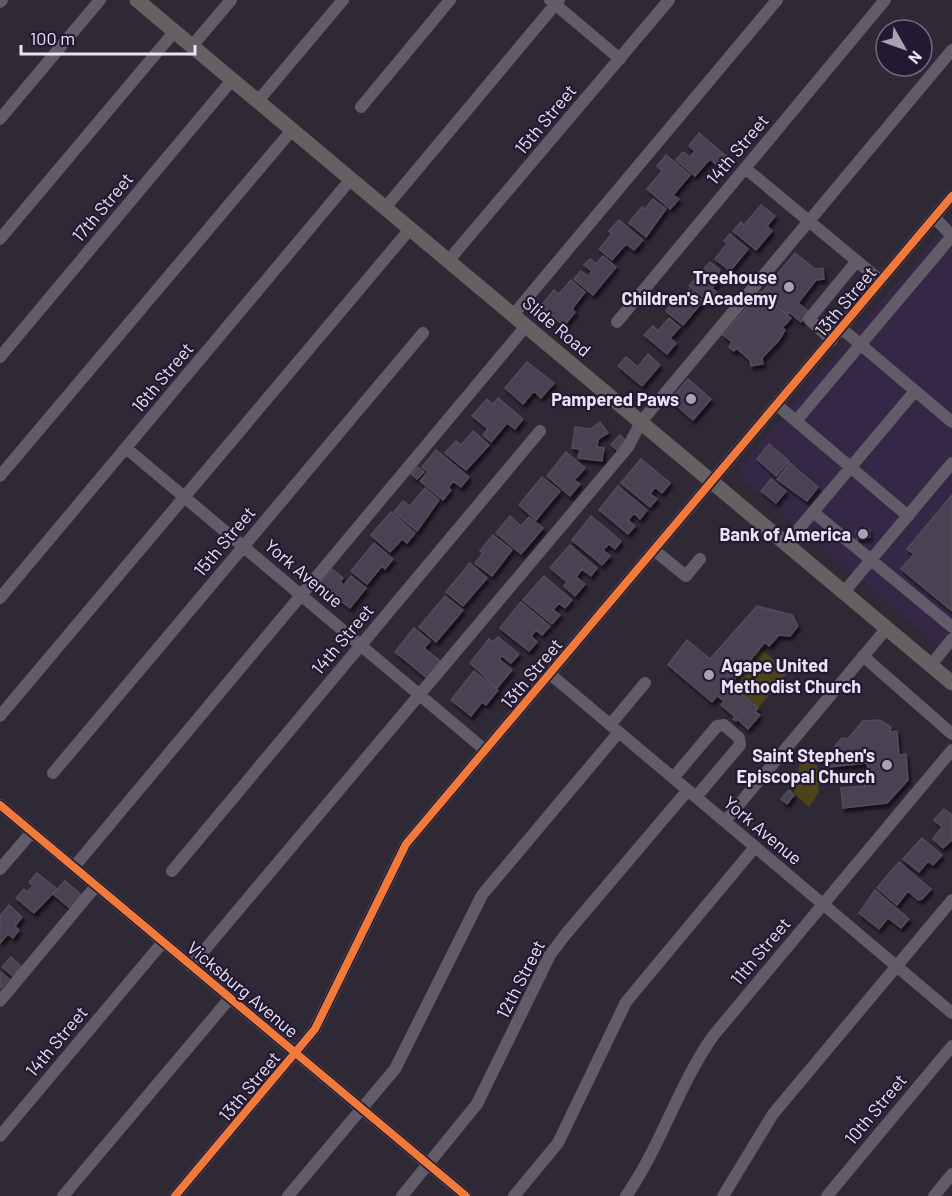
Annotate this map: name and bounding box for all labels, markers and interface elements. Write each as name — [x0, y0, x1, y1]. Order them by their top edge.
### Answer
scale bar — [21, 18, 195, 56]
north arrow — [874, 18, 934, 78]
text: 100 m — [30, 27, 75, 49]
text: N — [905, 48, 927, 68]
street label: 15th Street — [509, 80, 581, 158]
street label: 14th Street — [701, 109, 773, 189]
street label: 17th Street — [67, 168, 137, 246]
street label: 13th Street — [809, 262, 881, 340]
place label: Treehouse Children's Academy — [622, 266, 777, 309]
marker: Treehouse Children's Academy — [782, 280, 796, 294]
street label: Slide Road — [518, 291, 596, 361]
street label: 16th Street — [126, 338, 198, 416]
place label: Pampered Paws — [551, 388, 679, 410]
marker: Pampered Paws — [684, 392, 698, 406]
street label: 15th Street — [188, 502, 260, 580]
place label: Bank of America — [719, 523, 851, 545]
marker: Bank of America — [856, 527, 870, 541]
street label: York Avenue — [260, 534, 348, 612]
street label: 14th Street — [306, 599, 378, 679]
street label: 13th Street — [495, 634, 567, 712]
place label: Agape United Methodist Church — [721, 654, 861, 697]
marker: Agape United Methodist Church — [702, 668, 716, 682]
place label: Saint Stephen's Episcopal Church — [737, 744, 875, 787]
marker: Saint Stephen's Episcopal Church — [880, 758, 894, 772]
street label: York Avenue — [719, 791, 807, 869]
street label: 11th Street — [725, 913, 795, 989]
street label: Vicksburg Avenue — [183, 936, 303, 1042]
street label: 12th Street — [491, 936, 549, 1022]
street label: 14th Street — [20, 1001, 92, 1081]
street label: 13th Street — [213, 1047, 285, 1125]
street label: 10th Street — [839, 1069, 911, 1149]

